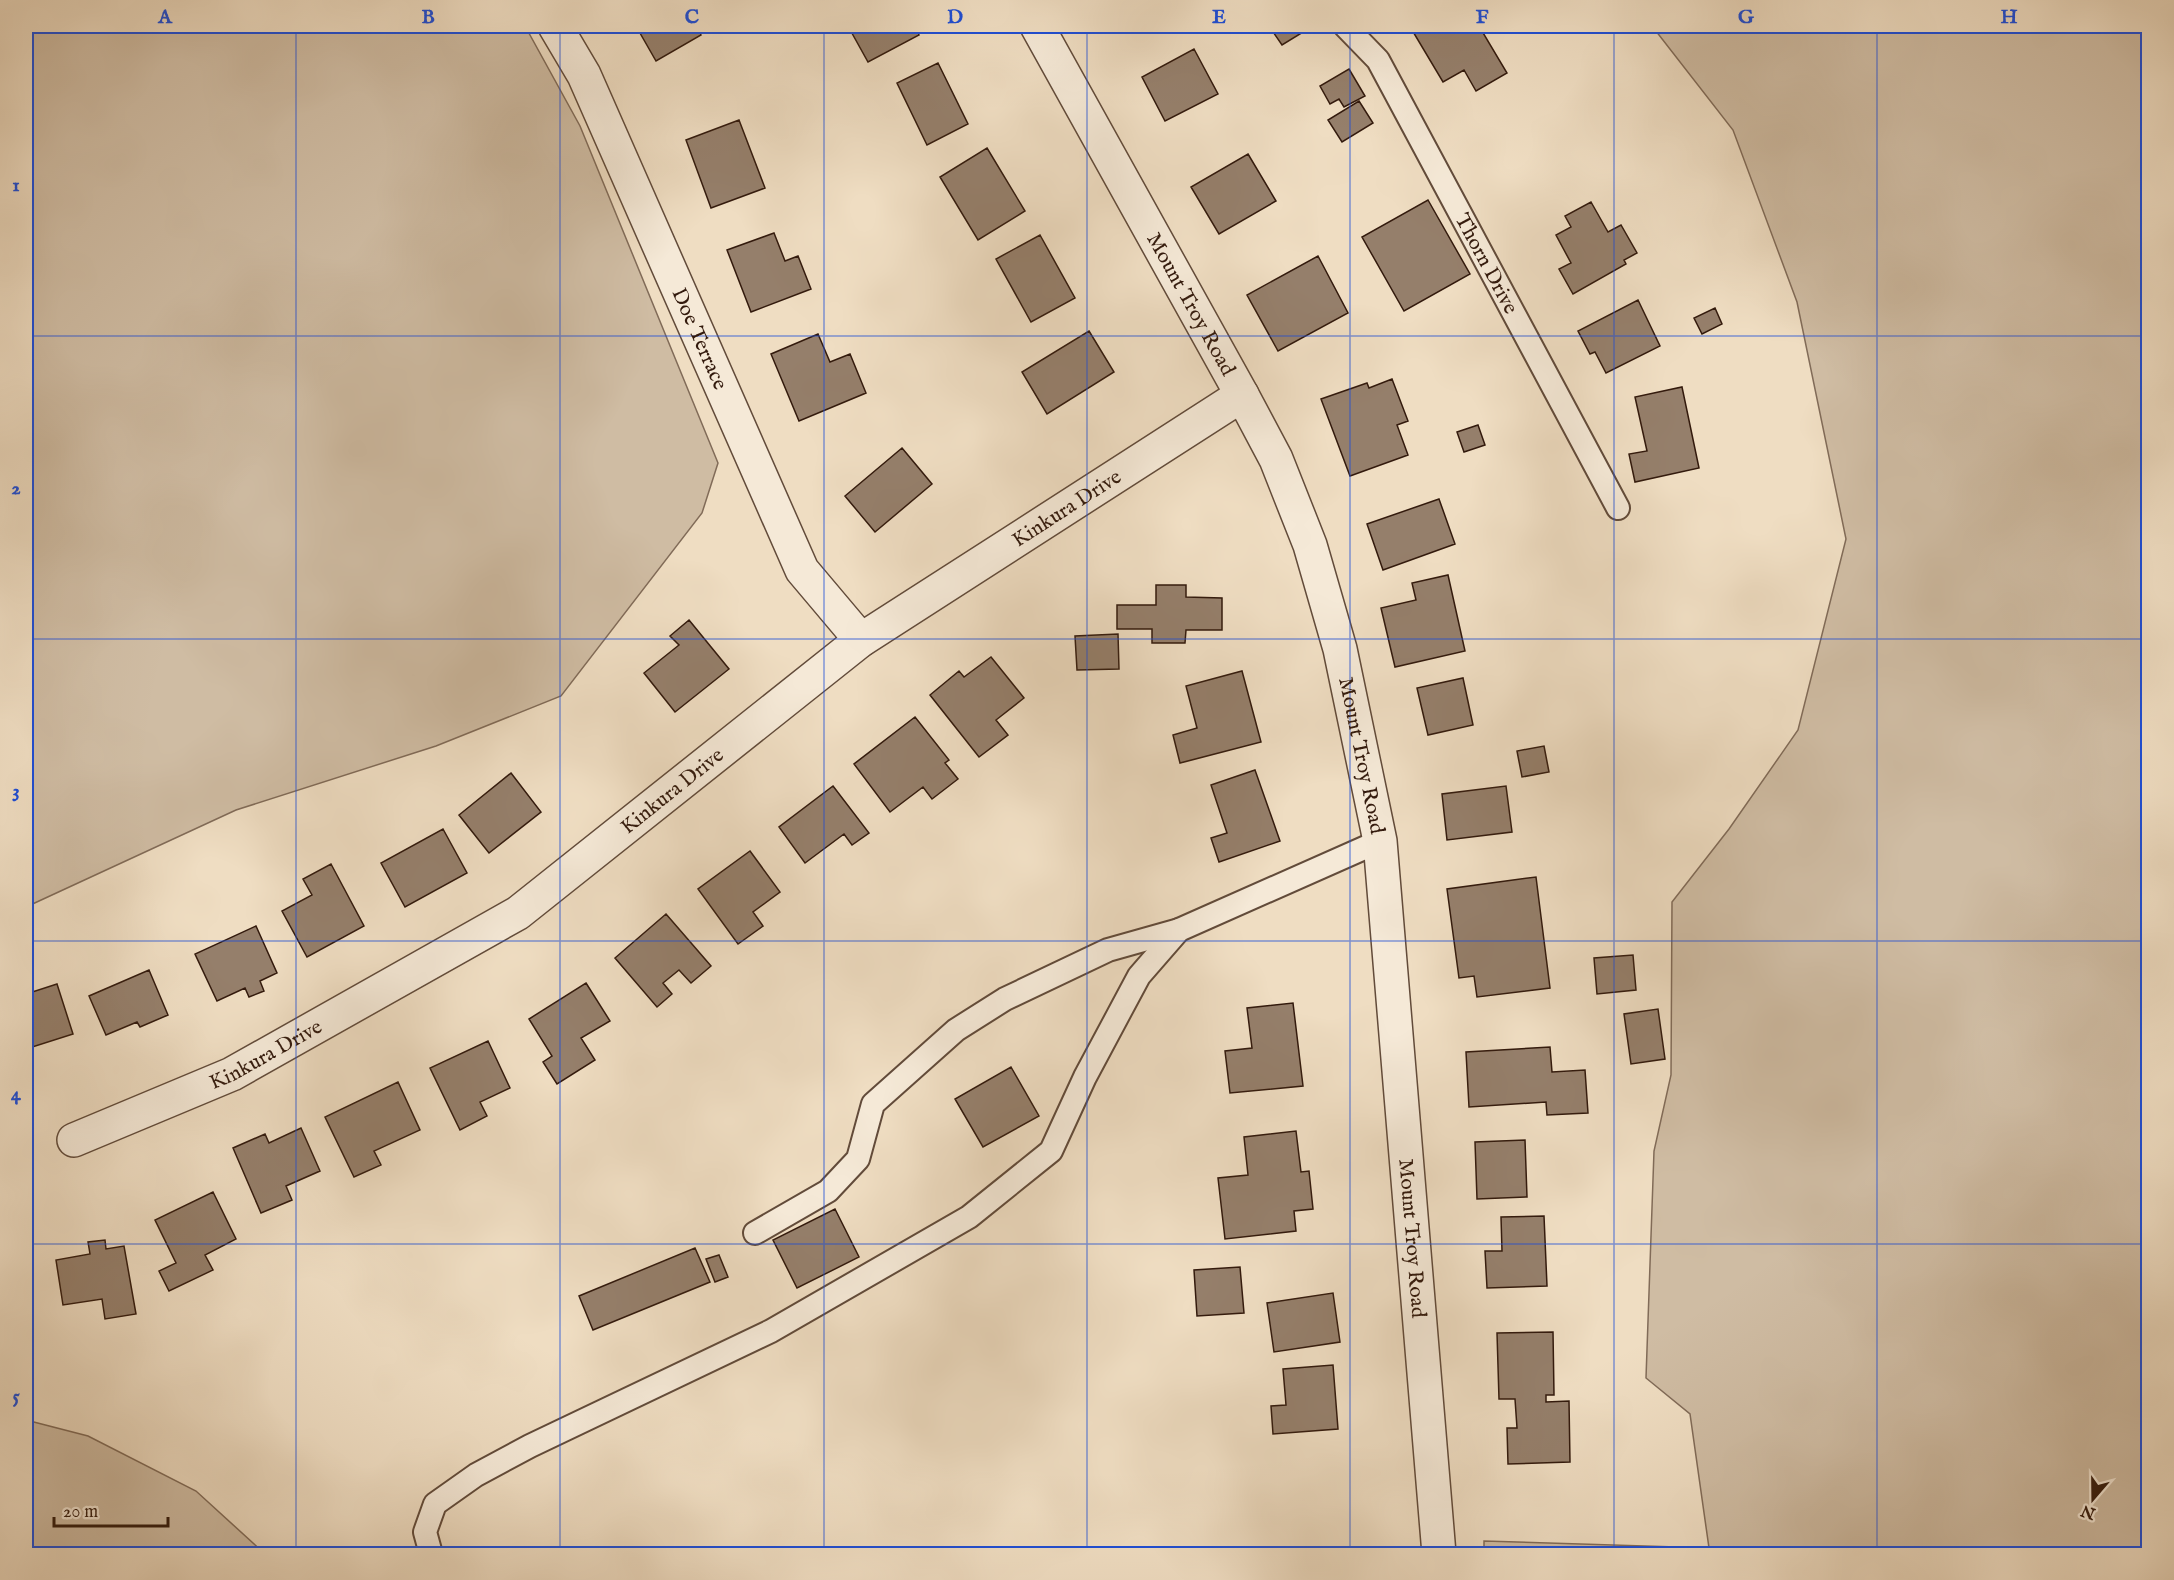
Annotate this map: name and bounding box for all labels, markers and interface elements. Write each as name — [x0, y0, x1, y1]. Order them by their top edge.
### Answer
text: A — [157, 5, 173, 30]
text: B — [421, 5, 435, 30]
text: C — [685, 5, 699, 30]
text: D — [947, 5, 963, 30]
text: E — [1212, 5, 1226, 30]
text: F — [1476, 5, 1489, 30]
text: G — [1738, 5, 1755, 30]
text: H — [2000, 5, 2018, 30]
text: 1 — [12, 173, 20, 198]
street label: Thorn Drive — [1448, 209, 1524, 319]
street label: Mount Troy Road — [1140, 228, 1241, 382]
street label: Doe Terrace — [664, 284, 733, 395]
street label: Kinkura Drive — [1008, 464, 1127, 554]
text: 2 — [11, 476, 21, 501]
street label: Mount Troy Road — [1331, 675, 1390, 837]
street label: Kinkura Drive — [616, 742, 730, 841]
text: 3 — [12, 779, 20, 804]
street label: Kinkura Drive — [206, 1014, 328, 1097]
text: 4 — [11, 1082, 22, 1107]
street label: Mount Troy Road — [1391, 1158, 1431, 1320]
text: 5 — [12, 1384, 20, 1409]
north arrow — [2063, 1469, 2123, 1529]
scale bar — [54, 1490, 168, 1528]
text: N — [2078, 1499, 2099, 1523]
text: 20 m — [63, 1501, 98, 1524]

